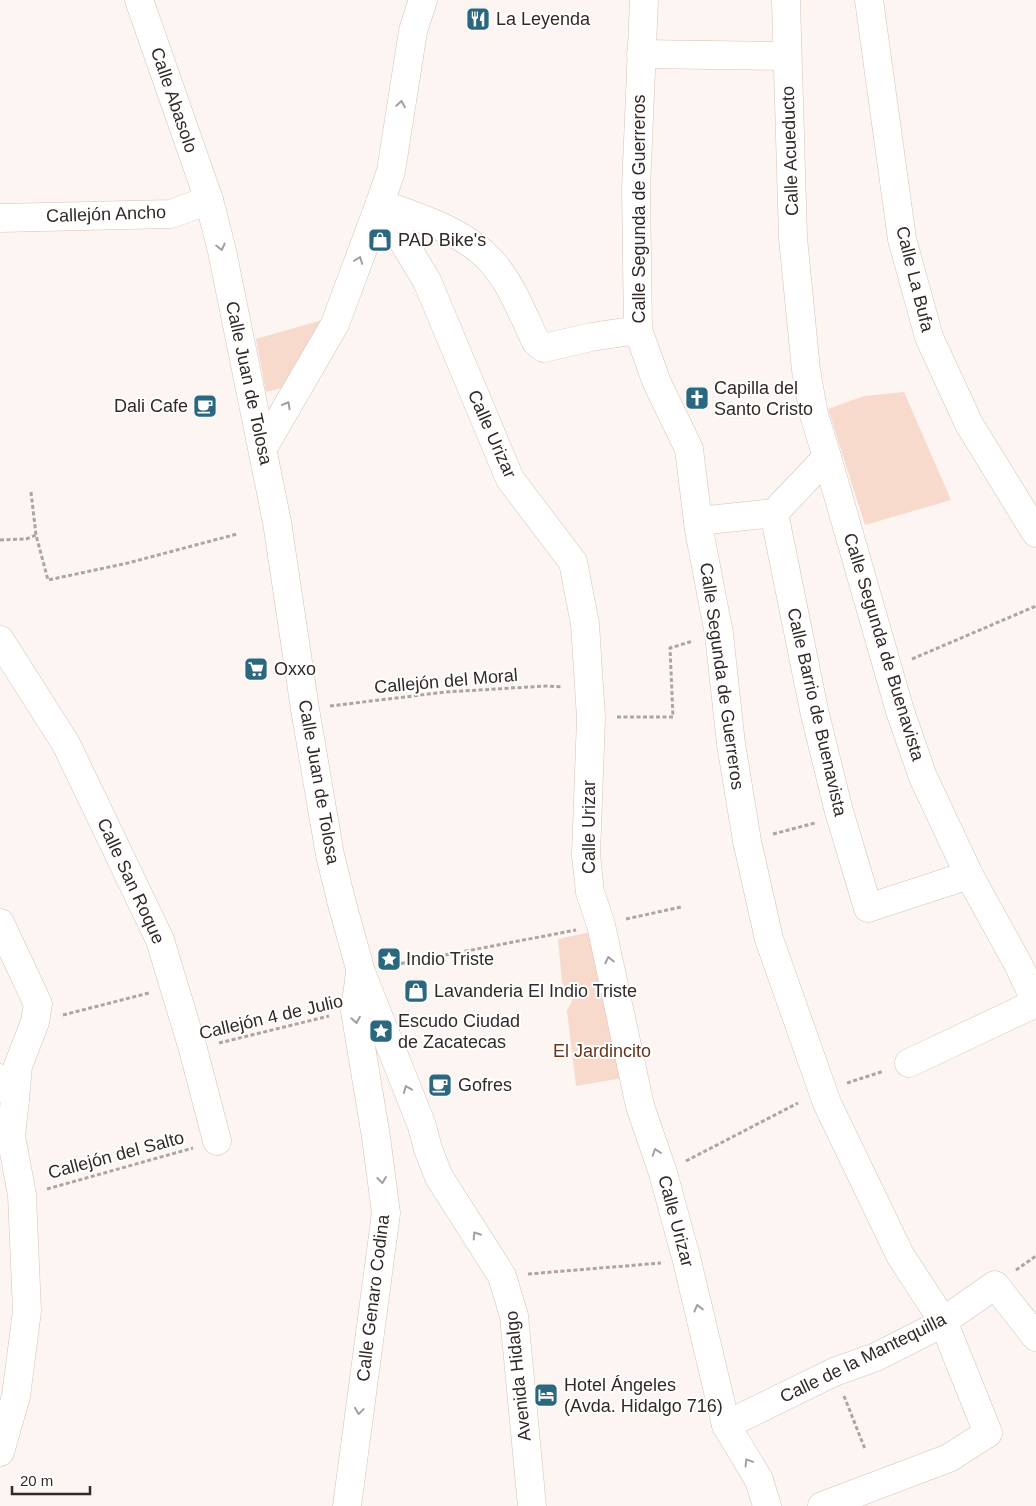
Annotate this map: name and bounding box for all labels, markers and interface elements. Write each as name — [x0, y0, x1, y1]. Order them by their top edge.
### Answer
restaurant icon: La Leyenda — [465, 6, 491, 32]
place label: La Leyenda — [496, 9, 591, 29]
street label: Calle Abasolo — [147, 45, 201, 155]
street label: Calle Acueducto — [778, 86, 802, 216]
street label: Calle Segunda de Guerreros — [629, 94, 649, 324]
one-way arrow — [396, 100, 406, 108]
street label: Callejón Ancho — [46, 202, 166, 226]
street label: Calle La Bufa — [892, 224, 938, 335]
shop icon: PAD Bike's — [367, 227, 393, 253]
place label: PAD Bike's — [398, 230, 486, 250]
one-way arrow — [215, 242, 226, 251]
one-way arrow — [353, 256, 363, 265]
street label: Calle Juan de Tolosa — [222, 299, 276, 468]
place label: Capilla del Santo Cristo — [714, 378, 813, 419]
church icon: Capilla del Santo Cristo — [684, 385, 710, 411]
street label: Calle Urizar — [464, 387, 520, 481]
cafe icon: Dali Cafe — [192, 393, 218, 419]
place label: Dali Cafe — [114, 396, 188, 416]
one-way arrow — [281, 402, 291, 411]
street label: Calle Segunda de Buenavista — [840, 531, 929, 764]
street label: Calle Segunda de Guerreros — [696, 561, 748, 791]
street label: Calle Barrio de Buenavista — [783, 606, 851, 819]
supermarket icon: Oxxo — [243, 656, 269, 682]
place label: Oxxo — [274, 659, 316, 679]
street label: Callejón del Moral — [373, 665, 519, 697]
street label: Calle Juan de Tolosa — [295, 698, 344, 867]
street label: Calle Urizar — [579, 780, 599, 874]
street label: Calle San Roque — [93, 815, 169, 947]
place icon: Indio Triste — [376, 946, 402, 972]
place label: Indio Triste — [406, 949, 494, 969]
one-way arrow — [604, 956, 615, 965]
shop icon: Lavanderia El Indio Triste — [403, 978, 429, 1004]
place label: Lavanderia El Indio Triste — [434, 981, 637, 1001]
street label: Callejón 4 de Julio — [197, 991, 345, 1043]
place label: Escudo Ciudad de Zacatecas — [398, 1011, 520, 1052]
one-way arrow — [351, 1015, 361, 1024]
place icon: Escudo Ciudad de Zacatecas — [368, 1018, 394, 1044]
park label: El Jardincito — [553, 1041, 651, 1061]
cafe icon: Gofres — [427, 1072, 453, 1098]
place label: Gofres — [458, 1075, 512, 1095]
one-way arrow — [403, 1085, 413, 1094]
street label: Callejón del Salto — [46, 1127, 186, 1183]
one-way arrow — [652, 1148, 662, 1156]
street label: Calle Urizar — [654, 1173, 698, 1269]
one-way arrow — [376, 1177, 387, 1185]
street label: Calle Genaro Codina — [353, 1212, 393, 1383]
one-way arrow — [472, 1232, 482, 1241]
one-way arrow — [693, 1304, 704, 1313]
street label: Calle de la Mantequilla — [777, 1309, 950, 1407]
street label: Avenida Hidalgo — [501, 1310, 535, 1442]
place label: Hotel Ángeles (Avda. Hidalgo 716) — [564, 1375, 723, 1416]
hotel icon: Hotel Ángeles (Avda. Hidalgo 716) — [533, 1382, 559, 1408]
one-way arrow — [354, 1407, 365, 1415]
one-way arrow — [745, 1458, 755, 1467]
scale bar — [12, 1464, 90, 1496]
text: 20 m — [20, 1472, 53, 1489]

